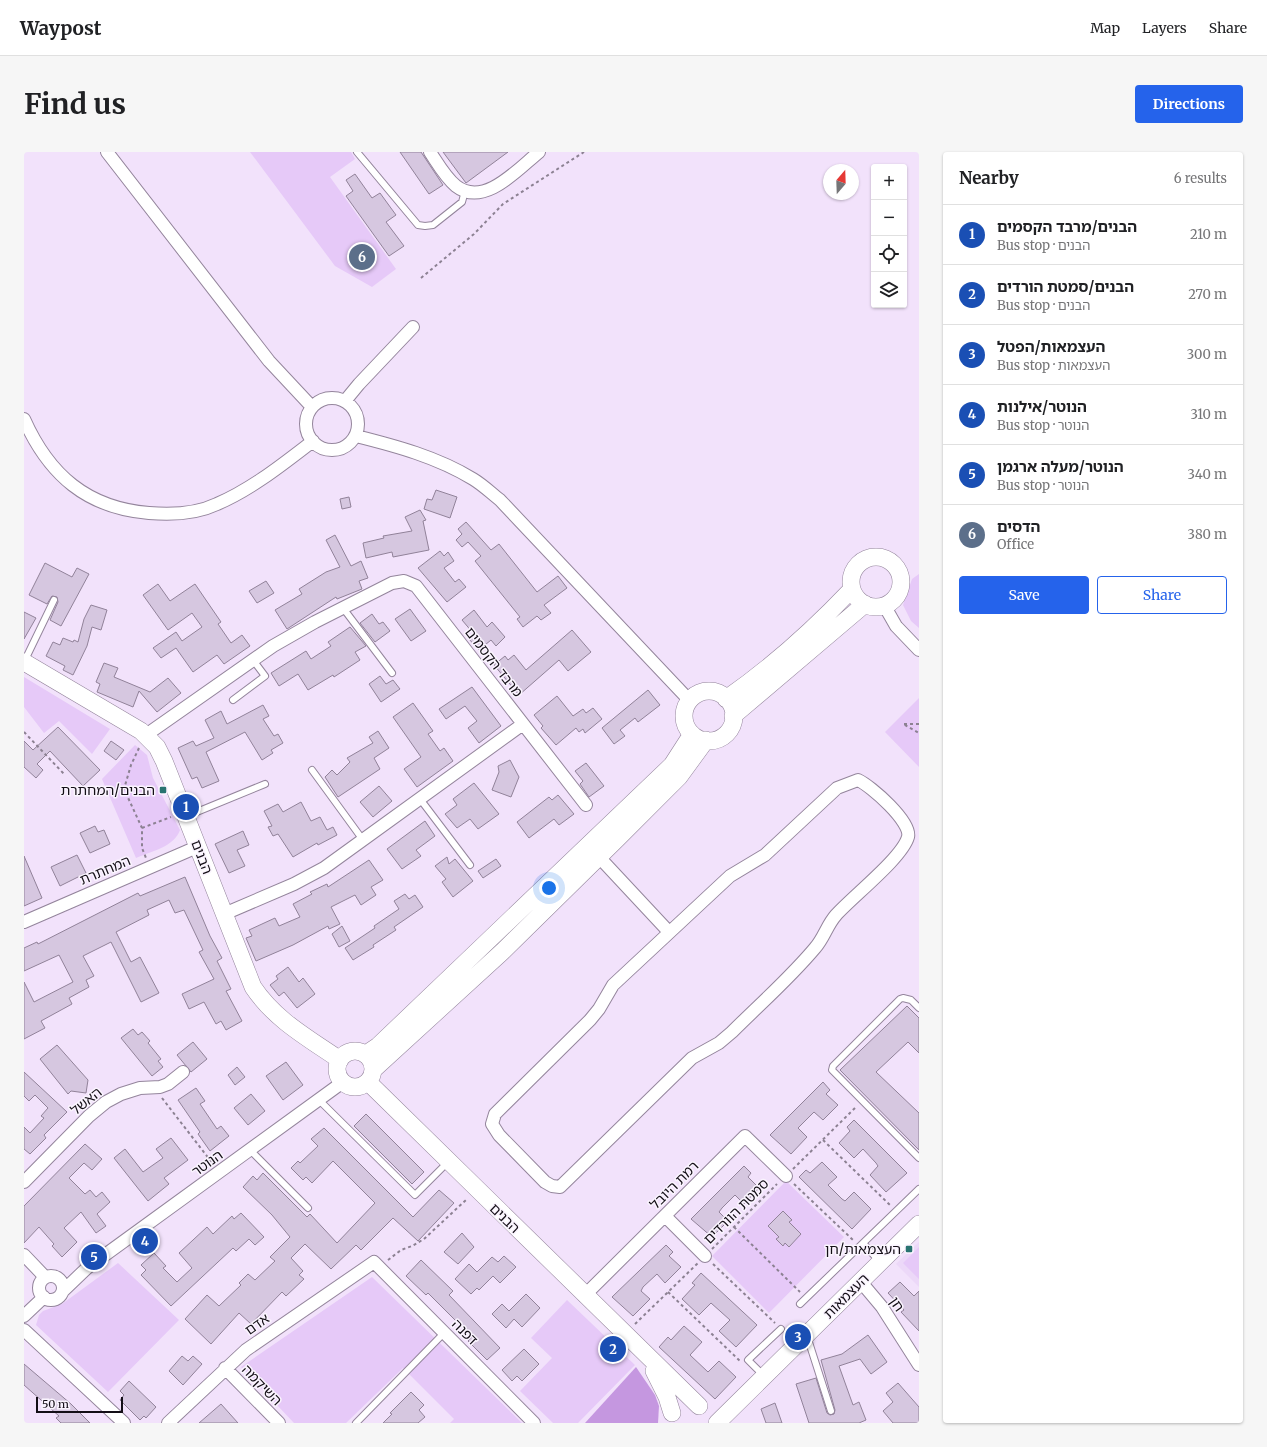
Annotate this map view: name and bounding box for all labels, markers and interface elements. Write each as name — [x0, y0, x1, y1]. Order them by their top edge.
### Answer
text: Waypost — [20, 16, 101, 40]
text: Map — [1090, 19, 1120, 37]
text: Layers — [1142, 19, 1187, 37]
text: Share — [1209, 19, 1247, 37]
button: Directions — [1135, 85, 1243, 123]
text: Find us — [24, 86, 126, 122]
north arrow — [823, 164, 859, 200]
map controls — [871, 164, 907, 308]
button: + — [871, 164, 907, 200]
text: Nearby — [959, 167, 1019, 189]
text: 6 results — [1174, 170, 1227, 187]
button: − — [871, 200, 907, 236]
text: הבנים/מרבד הקסמים — [997, 217, 1137, 236]
text: 1 — [969, 226, 975, 243]
text: 210 m — [1190, 226, 1227, 243]
button: locate — [871, 236, 907, 272]
text: Bus stop · הבנים — [997, 237, 1090, 254]
pin: 6 — [349, 242, 375, 272]
button: layers — [871, 272, 907, 308]
text: הבנים/סמטת הורדים — [997, 277, 1134, 296]
text: 2 — [968, 286, 976, 303]
text: 270 m — [1188, 286, 1227, 303]
text: Bus stop · הבנים — [997, 297, 1090, 314]
text: העצמאות/הפטל — [997, 337, 1105, 356]
text: 3 — [968, 346, 976, 363]
text: 300 m — [1187, 346, 1227, 363]
text: Bus stop · העצמאות — [997, 357, 1110, 374]
text: הנוטר/אילנות — [997, 397, 1087, 416]
text: 4 — [968, 406, 976, 423]
text: 310 m — [1190, 406, 1227, 423]
text: Bus stop · הנוטר — [997, 417, 1089, 434]
text: הנוטר/מעלה ארגמן — [997, 457, 1124, 476]
text: 5 — [968, 466, 976, 483]
text: 340 m — [1188, 466, 1227, 483]
text: Bus stop · הנוטר — [997, 477, 1089, 494]
text: הדסים — [997, 517, 1040, 536]
text: 6 — [968, 526, 976, 543]
text: 380 m — [1188, 526, 1227, 543]
text: Office — [997, 536, 1034, 553]
button: Save — [959, 576, 1089, 614]
button: Share — [1097, 576, 1227, 614]
street label: מרבד הקסמים — [461, 623, 527, 701]
place label: הבנים/המחתרת — [61, 781, 155, 799]
marker: הבנים/המחתרת — [158, 785, 168, 795]
pin: 1 — [173, 792, 199, 822]
street label: הבנים — [187, 837, 217, 877]
street label: המחתרת — [77, 851, 133, 889]
your location — [539, 878, 559, 898]
street label: האשל — [67, 1083, 105, 1119]
street label: הנוטר — [188, 1146, 226, 1180]
street label: רמת היובל — [646, 1157, 702, 1213]
street label: סמטת הוורדים — [699, 1174, 773, 1248]
street label: הבנים — [486, 1199, 524, 1237]
pin: 4 — [132, 1226, 158, 1256]
place label: העצמאות/חן — [825, 1240, 901, 1258]
pin: 5 — [81, 1242, 107, 1272]
marker: העצמאות/חן — [904, 1244, 914, 1254]
street label: העצמאות — [820, 1270, 872, 1322]
street label: חן — [886, 1293, 908, 1315]
street label: אדם — [241, 1309, 273, 1339]
street label: דפנה — [448, 1315, 482, 1349]
pin: 3 — [785, 1322, 811, 1352]
pin: 2 — [600, 1334, 626, 1364]
street label: השיקמה — [238, 1361, 286, 1409]
scale bar — [36, 1395, 123, 1414]
text: 50 m — [42, 1397, 69, 1411]

